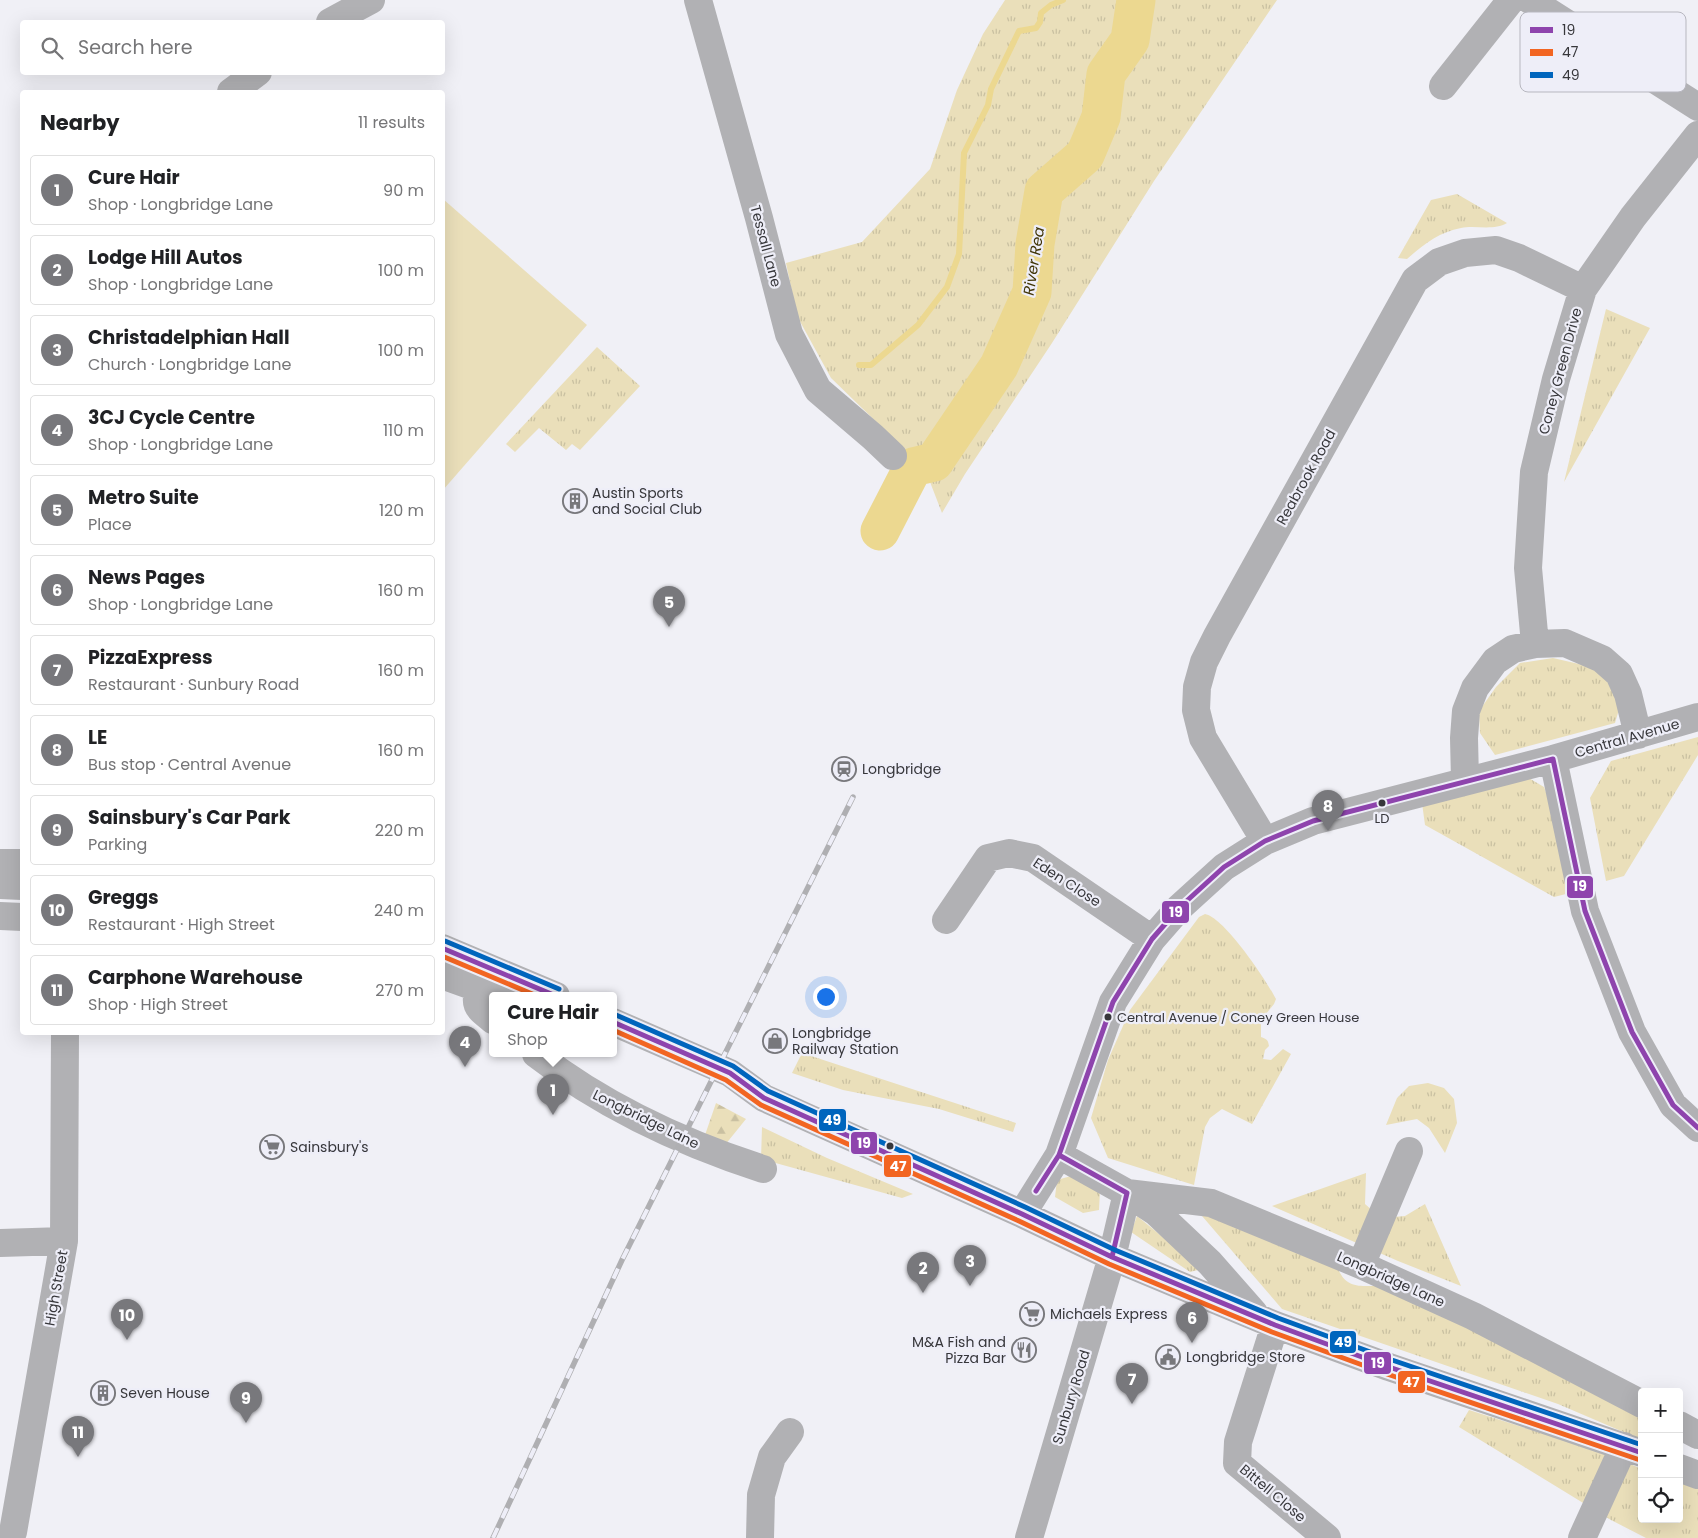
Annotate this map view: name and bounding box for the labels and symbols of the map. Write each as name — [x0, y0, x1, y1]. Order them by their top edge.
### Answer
legend — [1520, 12, 1686, 92]
text: 19 — [1562, 20, 1575, 40]
text: 47 — [1562, 42, 1579, 62]
text: 49 — [1562, 65, 1580, 85]
street label: Tessall Lane — [745, 203, 787, 290]
water label: River Rea — [1018, 225, 1049, 297]
street label: Coney Green Drive — [1533, 305, 1587, 437]
street label: Reabrook Road — [1271, 426, 1341, 528]
place label: Austin Sports and Social Club — [592, 483, 702, 519]
building icon: Austin Sports and Social Club — [562, 488, 588, 514]
pin: 5 — [653, 586, 685, 627]
street label: Central Avenue — [1572, 713, 1682, 762]
station icon: Longbridge — [831, 756, 857, 782]
place label: Longbridge — [862, 759, 941, 779]
pin: 8 — [1312, 790, 1344, 831]
marker: LD — [1377, 798, 1387, 808]
place label: LD — [1375, 809, 1389, 828]
street label: Eden Close — [1029, 853, 1105, 912]
line badge: 19 — [1566, 875, 1594, 899]
text: 19 — [1573, 876, 1587, 896]
line badge: 19 — [1161, 900, 1190, 924]
text: 19 — [1169, 902, 1183, 922]
your location — [813, 984, 839, 1010]
place label: Central Avenue / Coney Green House — [1117, 1008, 1359, 1027]
marker: Central Avenue / Coney Green House — [1103, 1012, 1113, 1022]
place label: Longbridge Railway Station — [792, 1023, 899, 1059]
pin: 4 — [449, 1026, 481, 1067]
shop icon: Longbridge Railway Station — [762, 1028, 788, 1054]
pin: 1 — [537, 1074, 569, 1115]
street label: Longbridge Lane — [589, 1085, 703, 1154]
line badge: 49 — [818, 1108, 847, 1132]
text: 49 — [823, 1110, 841, 1130]
line badge: 19 — [850, 1131, 878, 1155]
text: 19 — [857, 1133, 871, 1153]
supermarket icon: Sainsbury's — [259, 1134, 285, 1160]
place label: Sainsbury's — [290, 1137, 368, 1157]
unlabelled marker — [885, 1141, 895, 1151]
line badge: 47 — [883, 1154, 912, 1178]
text: 47 — [890, 1156, 907, 1176]
pin: 3 — [954, 1245, 986, 1286]
street label: Longbridge Lane — [1334, 1246, 1448, 1312]
street label: High Street — [40, 1249, 72, 1327]
pin: 2 — [907, 1252, 939, 1293]
pin: 10 — [111, 1299, 143, 1340]
supermarket icon: Michaels Express — [1019, 1301, 1045, 1327]
pin: 6 — [1176, 1302, 1208, 1343]
place label: Michaels Express — [1050, 1304, 1167, 1324]
line badge: 49 — [1329, 1330, 1357, 1354]
place label: M&A Fish and Pizza Bar — [912, 1332, 1006, 1368]
text: 49 — [1334, 1332, 1352, 1352]
restaurant icon: M&A Fish and Pizza Bar — [1011, 1337, 1037, 1363]
public building icon: Longbridge Store — [1155, 1344, 1181, 1370]
street label: Sunbury Road — [1047, 1347, 1095, 1447]
place label: Longbridge Store — [1186, 1347, 1305, 1367]
line badge: 19 — [1363, 1351, 1392, 1375]
text: 19 — [1371, 1353, 1385, 1373]
pin: 7 — [1116, 1363, 1148, 1404]
line badge: 47 — [1397, 1370, 1426, 1394]
text: 47 — [1403, 1372, 1420, 1392]
building icon: Seven House — [90, 1380, 116, 1406]
pin: 9 — [230, 1382, 262, 1423]
place label: Seven House — [120, 1383, 210, 1403]
pin: 11 — [62, 1416, 94, 1457]
street label: Bittell Close — [1236, 1459, 1311, 1527]

